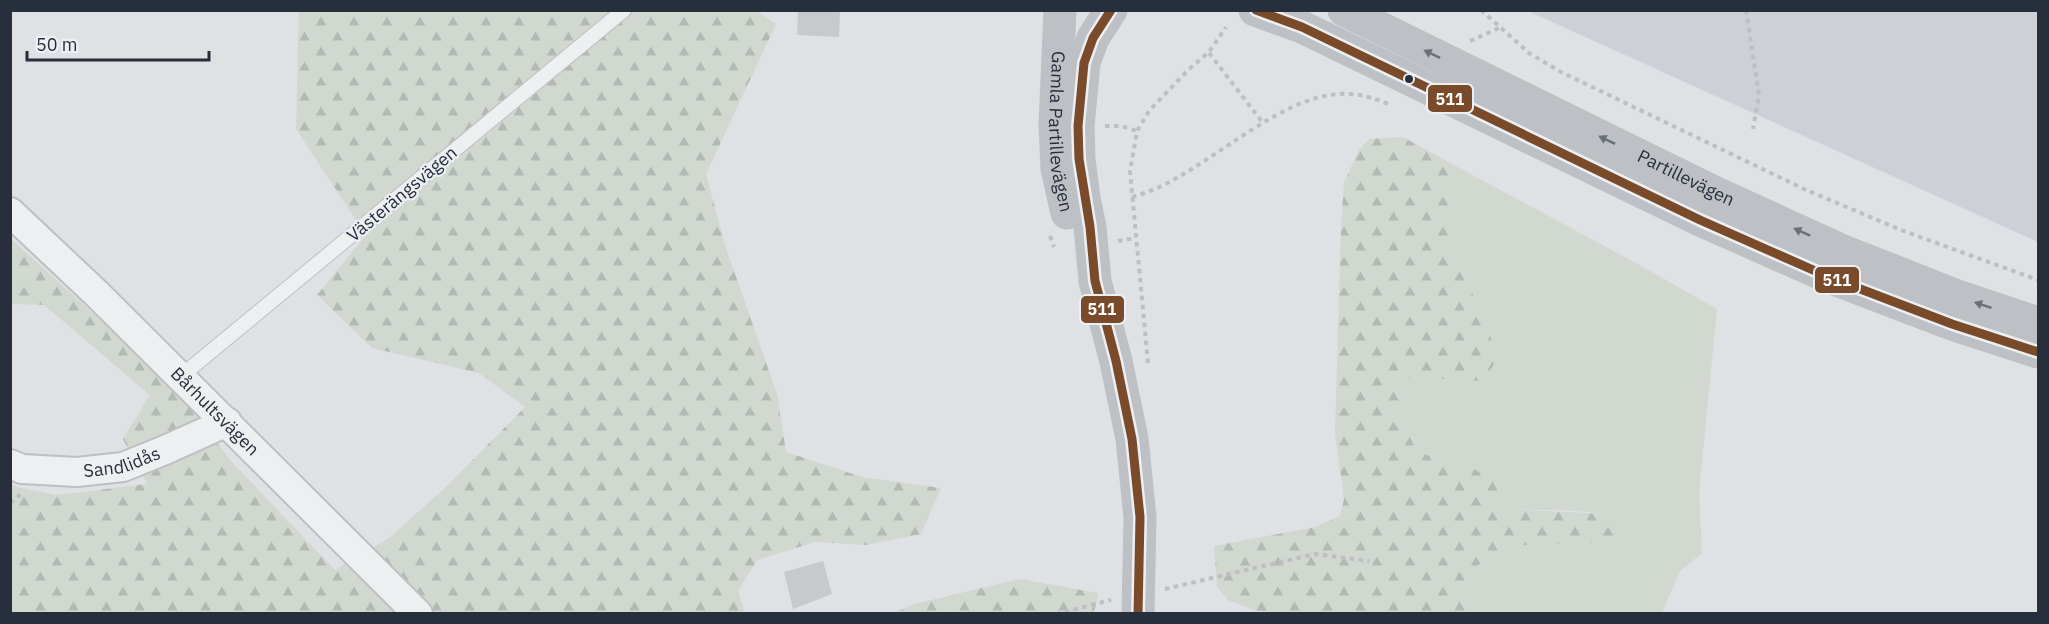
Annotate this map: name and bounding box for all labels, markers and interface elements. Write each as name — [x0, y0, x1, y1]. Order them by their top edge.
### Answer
scale bar — [27, 24, 208, 62]
text: 50 m — [36, 33, 78, 56]
one-way arrow — [1423, 49, 1441, 59]
street label: Gamla Partillevägen — [1044, 51, 1078, 214]
unlabelled marker — [1403, 73, 1415, 85]
line badge: 511 — [1427, 84, 1473, 113]
text: 511 — [1436, 89, 1465, 109]
one-way arrow — [1598, 135, 1615, 144]
street label: Västerängsvägen — [342, 141, 462, 246]
street label: Partillevägen — [1634, 144, 1738, 211]
one-way arrow — [1793, 228, 1810, 237]
line badge: 511 — [1814, 266, 1860, 294]
text: 511 — [1823, 270, 1852, 290]
line badge: 511 — [1080, 295, 1125, 324]
text: 511 — [1088, 299, 1117, 319]
one-way arrow — [1974, 299, 1992, 309]
street label: Bårhultsvägen — [166, 362, 264, 460]
street label: Sandlidås — [82, 441, 163, 482]

